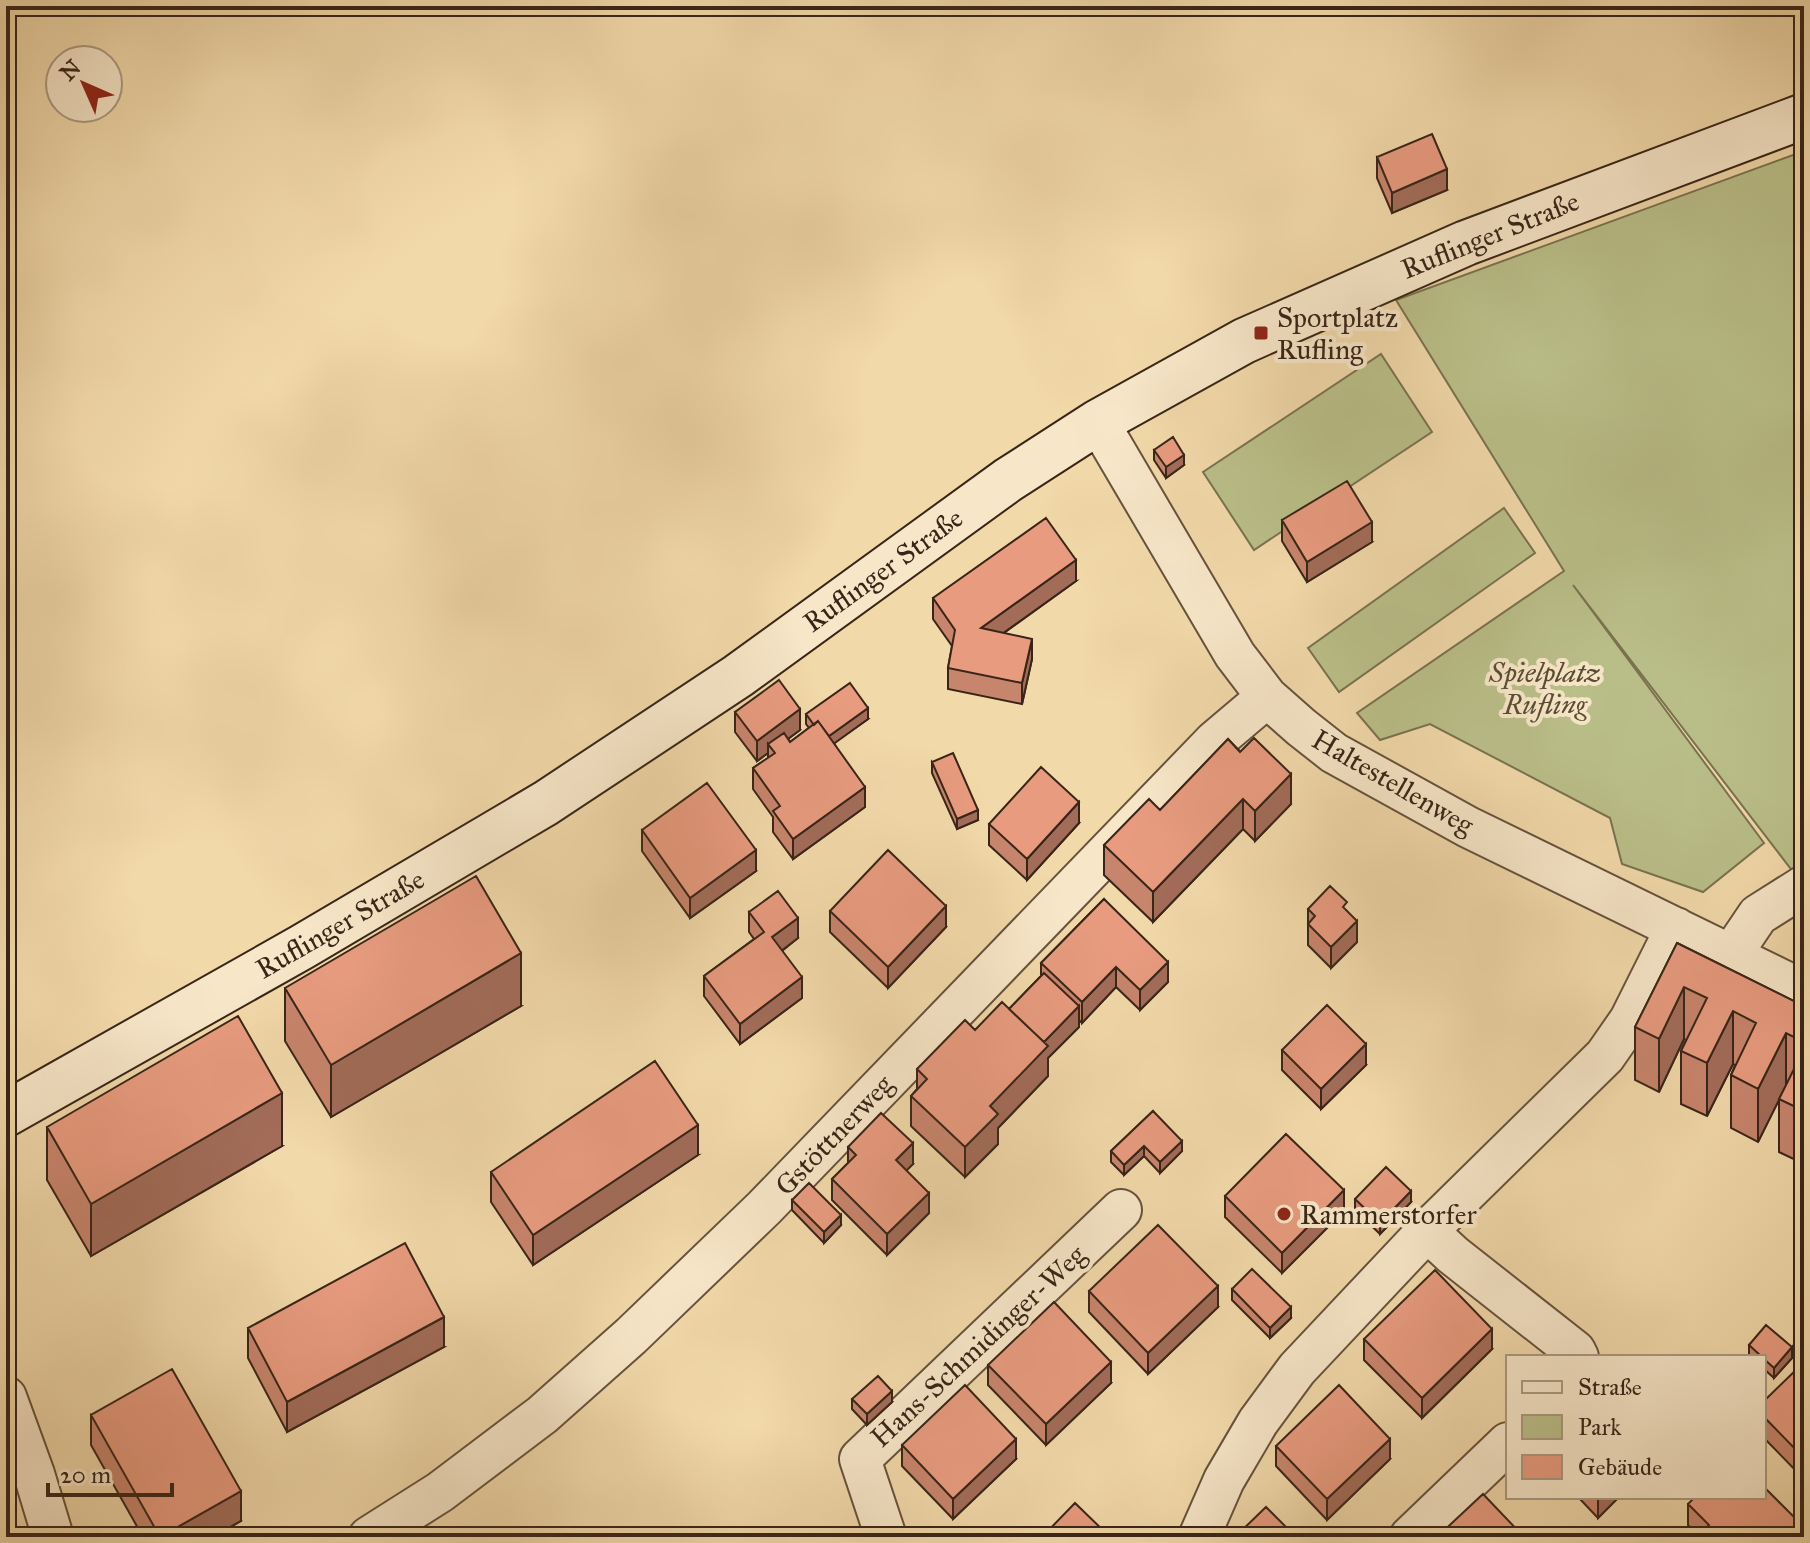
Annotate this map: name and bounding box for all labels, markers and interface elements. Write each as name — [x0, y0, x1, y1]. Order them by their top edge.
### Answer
north arrow — [44, 44, 124, 124]
text: N — [54, 54, 87, 86]
street label: Ruflinger Straße — [1396, 183, 1584, 287]
place label: Sportplatz Rufling — [1277, 300, 1398, 367]
marker: Sportplatz Rufling — [1252, 324, 1270, 342]
street label: Ruflinger Straße — [796, 500, 970, 640]
park label: Spielplatz Rufling — [1488, 655, 1601, 723]
street label: Haltestellenweg — [1306, 722, 1481, 843]
street label: Ruflinger Straße — [249, 862, 431, 986]
street label: Gstöttnerweg — [768, 1066, 901, 1203]
place label: Rammerstorfer — [1300, 1197, 1477, 1232]
marker: Rammerstorfer — [1275, 1205, 1293, 1223]
street label: Hans-Schmidinger-Weg — [863, 1237, 1093, 1455]
legend — [1506, 1355, 1766, 1499]
text: Straße — [1578, 1372, 1642, 1402]
text: Park — [1578, 1412, 1622, 1442]
scale bar — [48, 1447, 172, 1497]
text: Gebäude — [1578, 1452, 1662, 1482]
text: 20 m — [60, 1460, 111, 1490]

